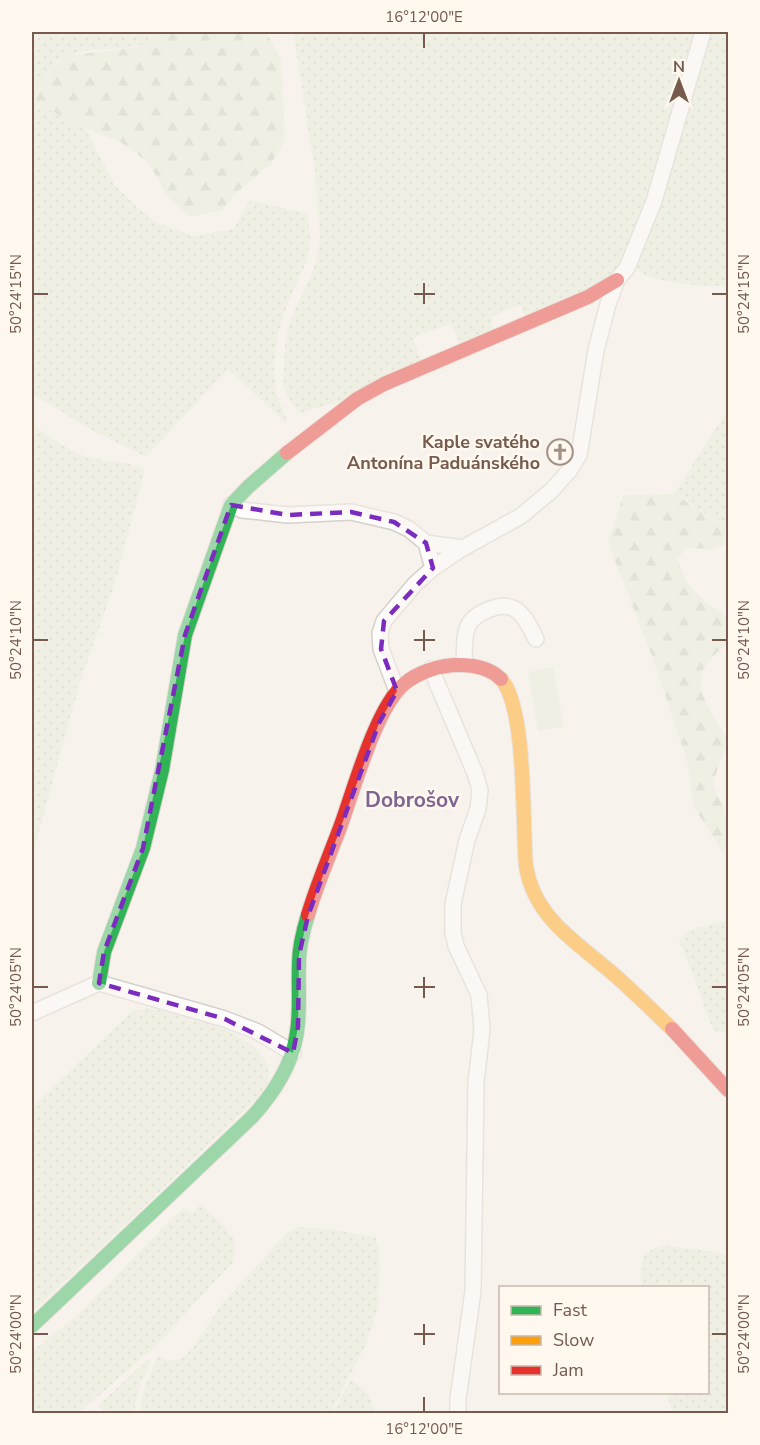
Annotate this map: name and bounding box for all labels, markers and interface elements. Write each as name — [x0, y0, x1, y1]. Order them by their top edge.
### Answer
text: 16°12'00"E — [385, 7, 463, 27]
north arrow — [649, 51, 709, 111]
text: N — [673, 56, 685, 78]
text: 50°24'15"N — [6, 254, 26, 334]
text: 50°24'15"N — [734, 254, 754, 334]
place label: Kaple svatého Antonína Paduánského — [347, 430, 540, 475]
church icon: Kaple svatého Antonína Paduánského — [545, 437, 575, 467]
text: 50°24'10"N — [6, 600, 26, 680]
text: 50°24'10"N — [734, 600, 754, 680]
district label: Dobrošov — [365, 786, 460, 814]
text: 50°24'05"N — [6, 947, 26, 1027]
text: 50°24'05"N — [734, 947, 754, 1027]
legend — [499, 1286, 709, 1394]
text: 50°24'00"N — [6, 1294, 26, 1374]
text: 50°24'00"N — [734, 1294, 754, 1374]
text: Fast — [553, 1298, 588, 1322]
text: Slow — [553, 1328, 594, 1352]
text: Jam — [552, 1358, 584, 1382]
text: 16°12'00"E — [385, 1419, 463, 1439]

